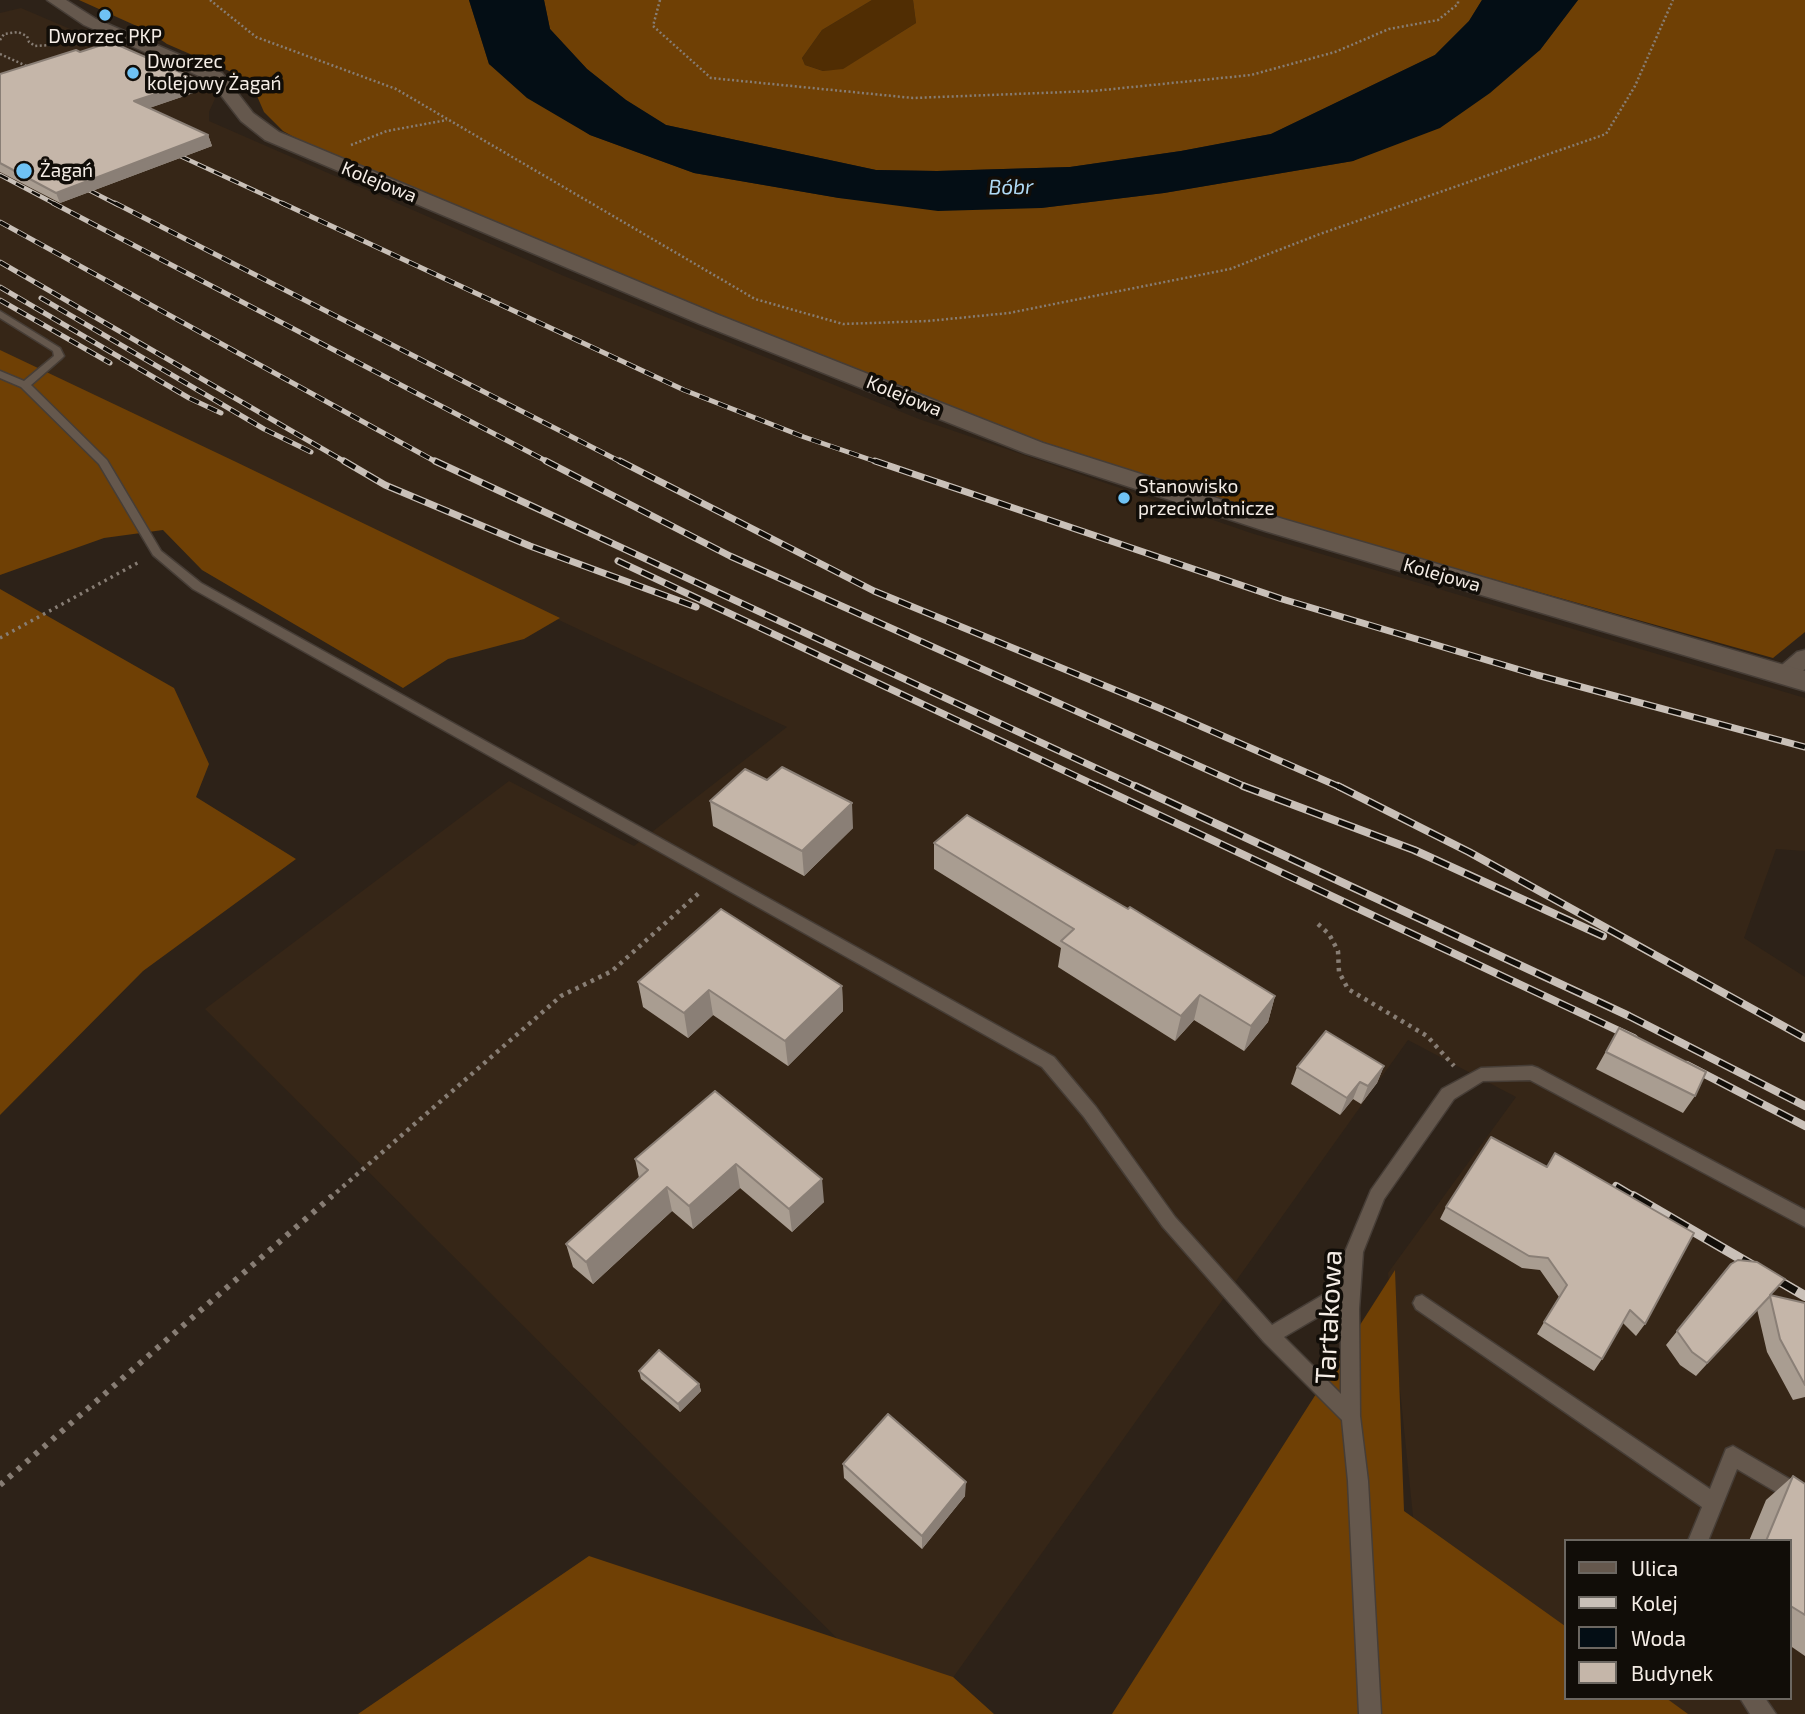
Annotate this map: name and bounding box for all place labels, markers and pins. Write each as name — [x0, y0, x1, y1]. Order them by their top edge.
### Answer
marker: Dworzec PKP — [97, 7, 113, 23]
place label: Dworzec PKP — [48, 26, 162, 48]
place label: Dworzec kolejowy Żagań — [147, 51, 282, 95]
marker: Dworzec kolejowy Żagań — [125, 65, 141, 81]
place label: Żagań — [40, 160, 93, 182]
marker: Żagań — [14, 161, 34, 181]
place label: Stanowisko przeciwlotnicze — [1138, 476, 1275, 520]
marker: Stanowisko przeciwlotnicze — [1116, 490, 1132, 506]

